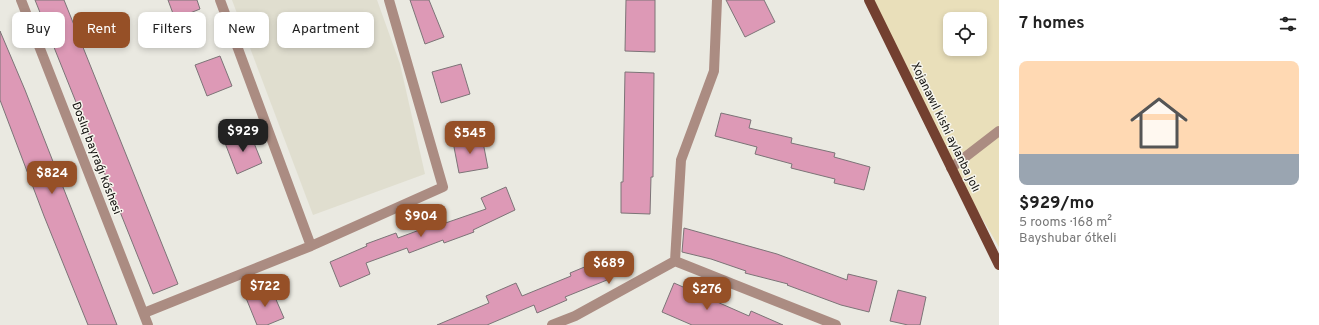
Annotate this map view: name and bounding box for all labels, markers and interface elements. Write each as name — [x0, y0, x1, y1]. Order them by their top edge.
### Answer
chip: Buy — [12, 12, 65, 48]
chip: Rent — [73, 12, 130, 48]
chip: Filters — [138, 12, 206, 48]
chip: New — [214, 12, 269, 48]
chip: Apartment — [277, 12, 374, 48]
map controls — [943, 12, 987, 56]
button: locate — [943, 12, 987, 56]
text: 7 homes — [1019, 13, 1085, 35]
icon: filters — [1277, 13, 1299, 35]
street label: Xojanawıl kishi aylanba jolı — [907, 60, 983, 195]
icon: home — [1123, 87, 1195, 159]
street label: Doslıq bayraǵı kóshesi — [67, 100, 125, 217]
pin: $929 — [219, 119, 267, 153]
pin: $545 — [446, 121, 494, 155]
text: $929 — [227, 124, 259, 140]
text: $545 — [454, 126, 486, 142]
pin: $824 — [28, 161, 76, 195]
text: $824 — [36, 166, 68, 182]
text: $929/mo — [1019, 193, 1094, 215]
pin: $904 — [397, 204, 445, 238]
text: $904 — [405, 209, 437, 225]
text: 5 rooms · 168 m² — [1019, 215, 1112, 231]
text: Bayshubar ótkeli — [1019, 231, 1117, 247]
pin: $689 — [585, 251, 633, 285]
text: $689 — [593, 256, 625, 272]
pin: $722 — [241, 274, 289, 308]
pin: $276 — [683, 277, 731, 311]
text: $722 — [250, 279, 280, 295]
text: $276 — [692, 282, 722, 298]

